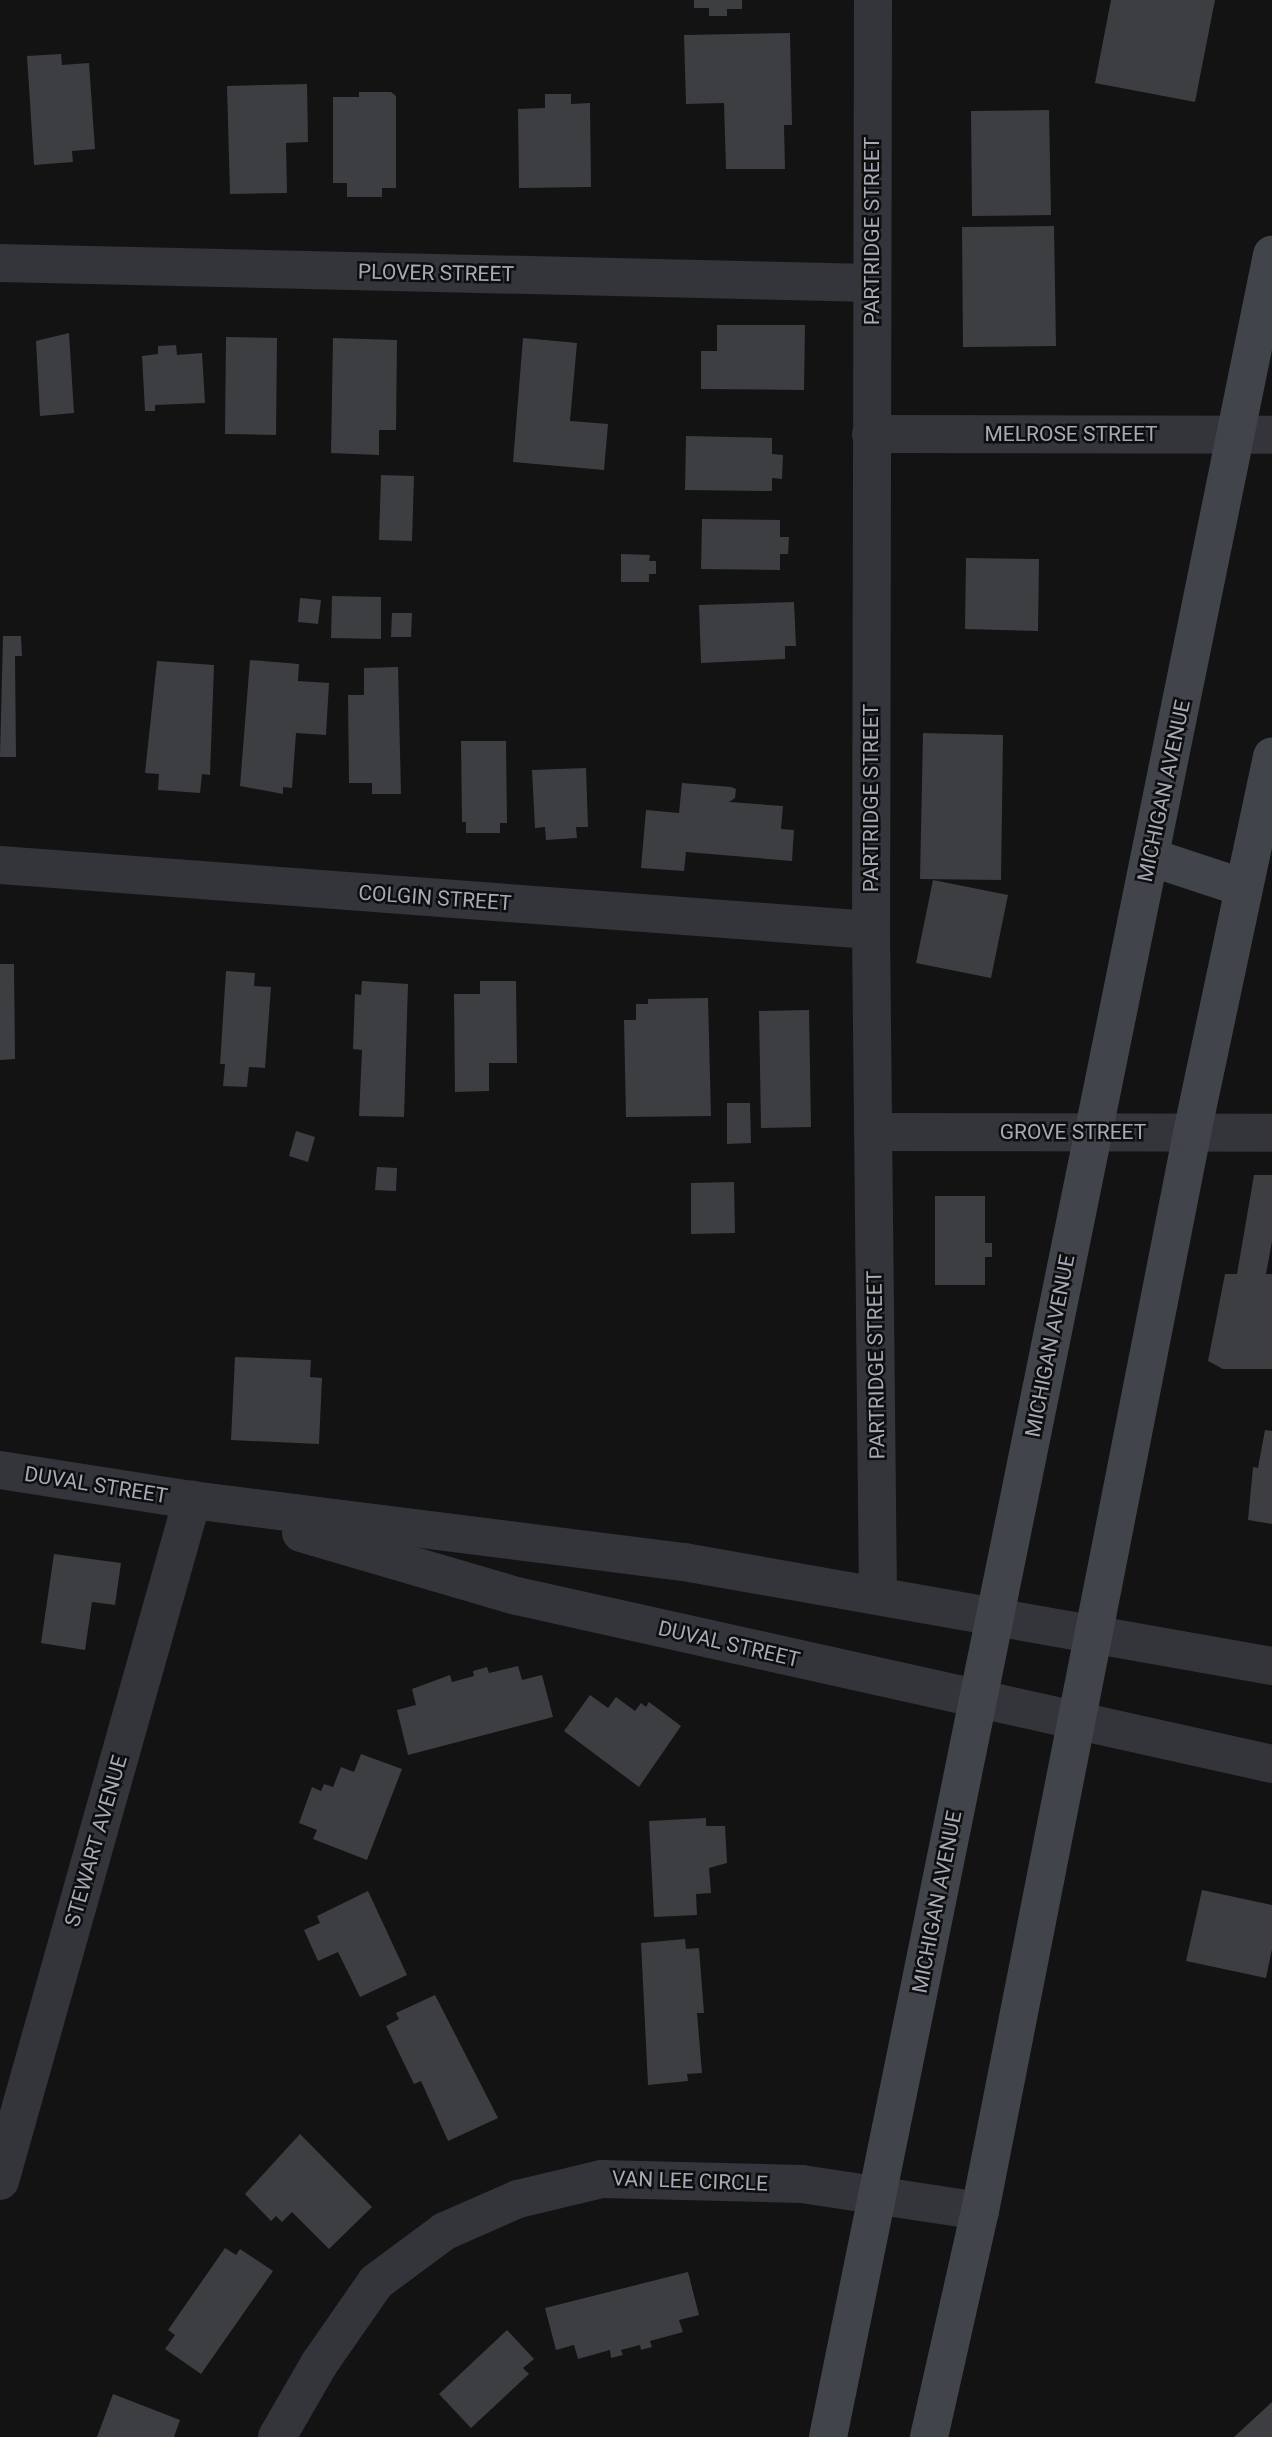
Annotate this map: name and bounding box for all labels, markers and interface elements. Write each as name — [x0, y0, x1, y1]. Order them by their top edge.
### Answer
street label: PARTRIDGE STREET — [859, 137, 885, 325]
street label: PLOVER STREET — [358, 259, 514, 287]
street label: MELROSE STREET — [984, 421, 1158, 447]
street label: MICHIGAN AVENUE — [1132, 698, 1196, 884]
street label: PARTRIDGE STREET — [858, 704, 884, 892]
street label: COLGIN STREET — [358, 880, 512, 916]
street label: GROVE STREET — [1000, 1119, 1146, 1145]
street label: MICHIGAN AVENUE — [1020, 1253, 1080, 1439]
street label: PARTRIDGE STREET — [862, 1270, 890, 1460]
street label: DUVAL STREET — [23, 1461, 169, 1509]
street label: DUVAL STREET — [656, 1615, 802, 1673]
street label: STEWART AVENUE — [59, 1752, 133, 1930]
street label: MICHIGAN AVENUE — [907, 1809, 967, 1995]
street label: VAN LEE CIRCLE — [612, 2166, 768, 2196]

